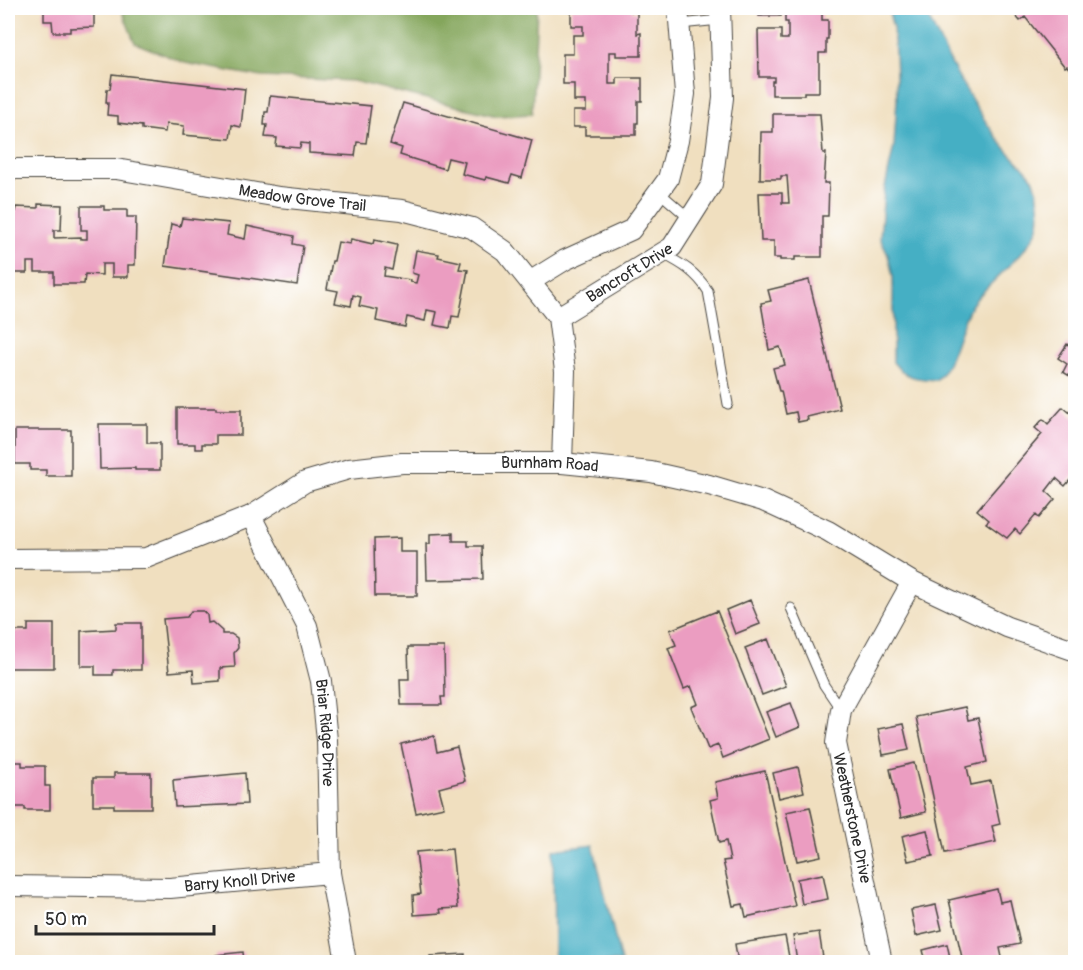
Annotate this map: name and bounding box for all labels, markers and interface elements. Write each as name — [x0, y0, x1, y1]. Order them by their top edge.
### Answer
street label: Meadow Grove Trail — [237, 180, 367, 216]
street label: Bancroft Drive — [583, 239, 677, 307]
street label: Burnham Road — [501, 453, 600, 477]
street label: Briar Ridge Drive — [311, 678, 338, 787]
street label: Weatherstone Drive — [828, 751, 876, 885]
street label: Barry Knoll Drive — [183, 866, 296, 897]
scale bar — [36, 898, 214, 936]
text: 50 m — [45, 908, 87, 931]

